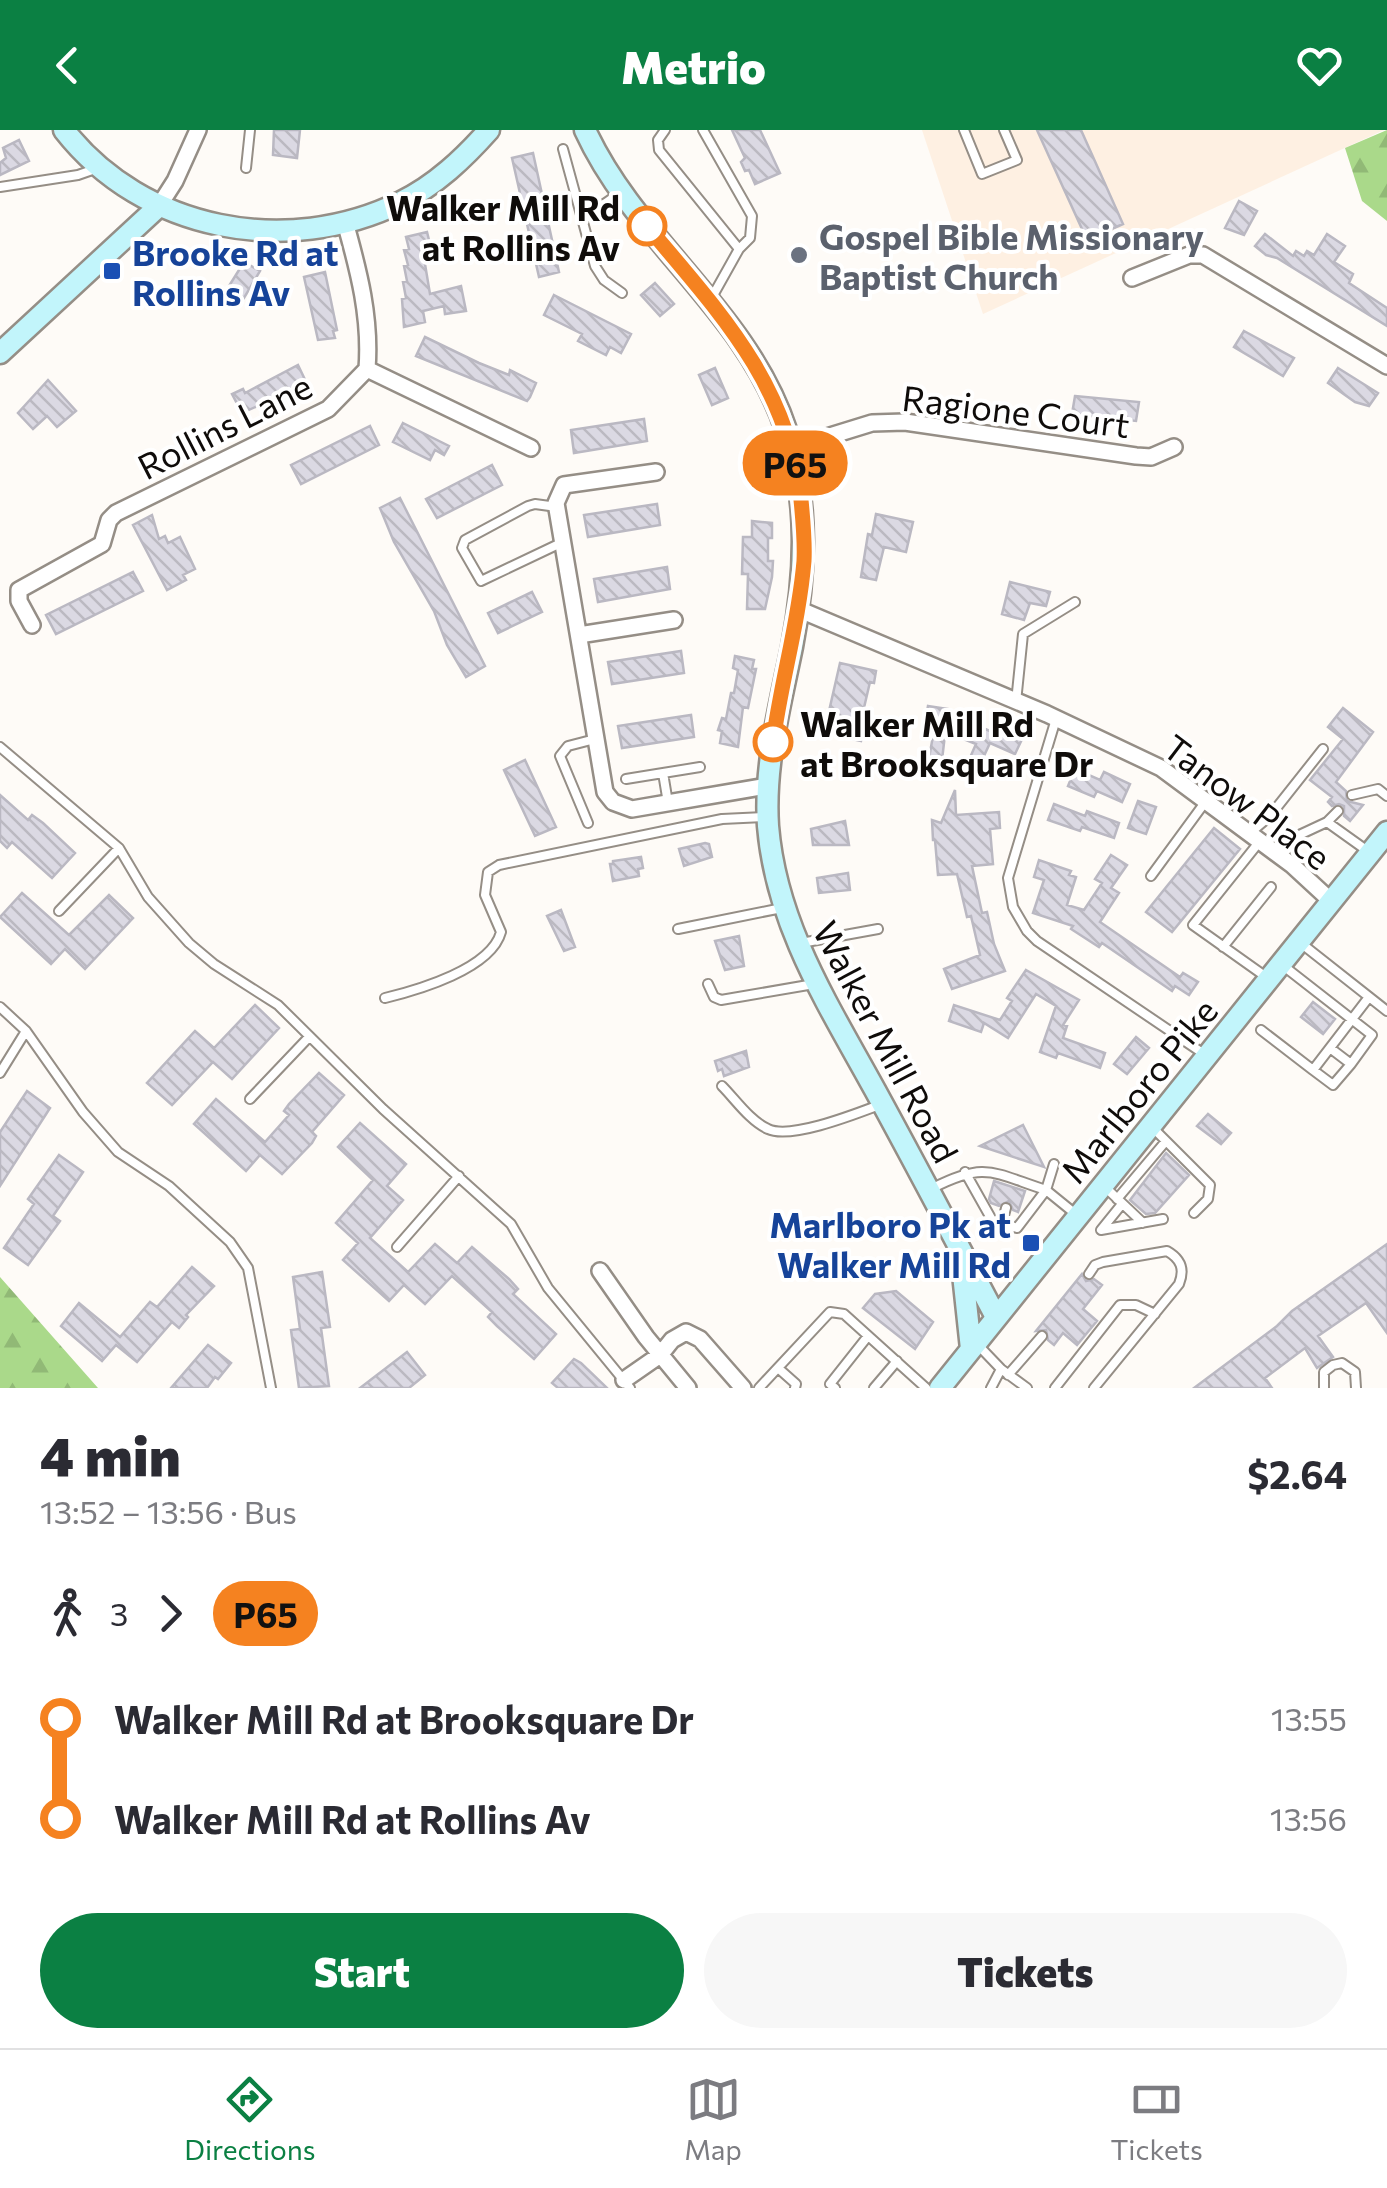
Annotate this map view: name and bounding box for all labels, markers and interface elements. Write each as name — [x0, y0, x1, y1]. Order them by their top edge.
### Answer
icon: back — [40, 38, 95, 93]
text: Metrio — [621, 38, 766, 93]
icon: heart — [1292, 38, 1347, 93]
place label: Walker Mill Rd at Rollins Av — [386, 185, 620, 268]
marker: Walker Mill Rd at Rollins Av — [628, 207, 666, 245]
place label: Gospel Bible Missionary Baptist Church — [819, 214, 1204, 297]
place label: Brooke Rd at Rollins Av — [132, 230, 339, 313]
marker: Gospel Bible Missionary Baptist Church — [788, 244, 810, 266]
marker: Brooke Rd at Rollins Av — [101, 260, 123, 282]
street label: Rollins Lane — [130, 363, 318, 487]
street label: Ragione Court — [900, 375, 1132, 445]
line badge: P65 — [738, 430, 852, 496]
text: P65 — [763, 442, 827, 485]
place label: Walker Mill Rd at Brooksquare Dr — [800, 701, 1093, 784]
marker: Walker Mill Rd at Brooksquare Dr — [754, 723, 792, 761]
street label: Tanow Place — [1156, 724, 1340, 878]
street label: Walker Mill Road — [805, 913, 969, 1169]
street label: Marlboro Pike — [1051, 989, 1225, 1191]
place label: Marlboro Pk at Walker Mill Rd — [769, 1202, 1011, 1285]
marker: Marlboro Pk at Walker Mill Rd — [1020, 1232, 1042, 1254]
text: 4 min — [40, 1420, 181, 1487]
text: $2.64 — [1247, 1450, 1347, 1497]
text: 13:52 – 13:56 · Bus — [40, 1491, 297, 1531]
icon: walk — [40, 1586, 95, 1641]
icon: forward — [143, 1586, 198, 1641]
text: P65 — [233, 1592, 298, 1635]
text: 3 — [110, 1593, 128, 1633]
text: Walker Mill Rd at Brooksquare Dr — [114, 1695, 694, 1742]
text: 13:55 — [1271, 1698, 1347, 1738]
text: Walker Mill Rd at Rollins Av — [114, 1795, 591, 1842]
text: 13:56 — [1270, 1798, 1347, 1838]
button: Start — [40, 1913, 684, 2028]
button: Tickets — [704, 1913, 1347, 2028]
tab: Directions — [184, 2072, 316, 2166]
tab: Map — [684, 2072, 742, 2166]
tab: Tickets — [1110, 2072, 1203, 2166]

